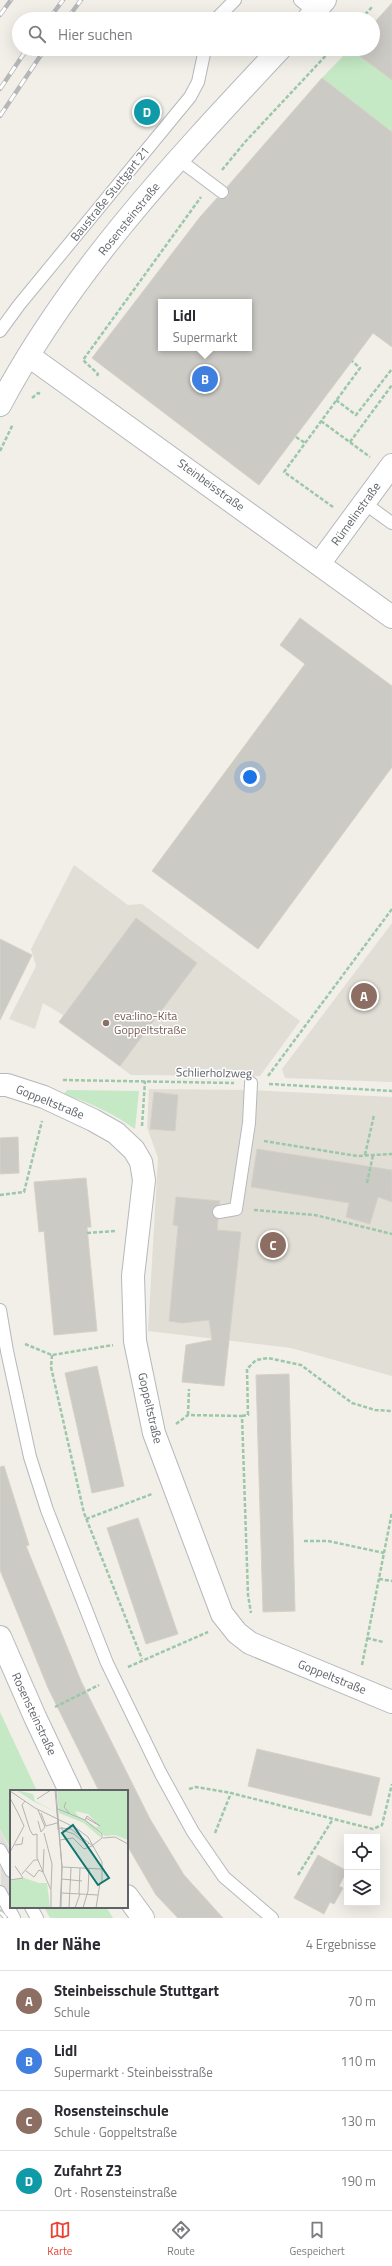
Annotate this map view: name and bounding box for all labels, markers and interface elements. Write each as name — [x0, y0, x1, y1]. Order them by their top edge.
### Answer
search box — [12, 12, 380, 56]
icon: search — [26, 23, 48, 45]
text: Hier suchen — [58, 23, 133, 46]
pin: D — [134, 97, 160, 127]
street label: Baustraße Stuttgart 21 — [65, 142, 154, 245]
street label: Rosensteinstraße — [93, 178, 164, 259]
popup — [158, 299, 252, 351]
text: Lidl — [173, 304, 196, 327]
text: Supermarkt — [173, 327, 237, 347]
pin: B — [192, 364, 218, 394]
street label: Steinbeisstraße — [174, 454, 249, 516]
street label: Rümelinstraße — [326, 478, 385, 549]
your location — [240, 767, 260, 787]
pin: A — [351, 981, 377, 1011]
place label: eva:lino-Kita Goppeltstraße — [114, 1006, 186, 1039]
marker: eva:lino-Kita Goppeltstraße — [101, 1018, 111, 1028]
street label: Schlierholzweg — [176, 1062, 252, 1083]
street label: Goppeltstraße — [13, 1079, 87, 1124]
pin: C — [260, 1230, 286, 1260]
street label: Goppeltstraße — [133, 1371, 168, 1445]
street label: Goppeltstraße — [295, 1654, 369, 1699]
street label: Rosensteinstraße — [7, 1669, 62, 1758]
inset map — [10, 1790, 128, 1908]
map controls — [344, 1834, 380, 1906]
button: locate — [344, 1834, 380, 1870]
button: layers — [344, 1870, 380, 1906]
text: In der Nähe — [16, 1931, 101, 1957]
text: 4 Ergebnisse — [306, 1934, 376, 1954]
text: Steinbeisschule Stuttgart — [54, 1979, 219, 2002]
text: A — [25, 1991, 33, 2011]
text: 70 m — [348, 1991, 376, 2011]
text: Schule — [54, 2002, 90, 2022]
text: Lidl — [54, 2039, 77, 2062]
text: B — [25, 2051, 33, 2071]
text: 110 m — [340, 2051, 376, 2071]
text: Supermarkt · Steinbeisstraße — [54, 2062, 213, 2082]
text: Rosensteinschule — [54, 2099, 169, 2122]
text: C — [25, 2111, 33, 2131]
text: 130 m — [340, 2111, 376, 2131]
text: Schule · Goppeltstraße — [54, 2122, 177, 2142]
text: Zufahrt Z3 — [54, 2159, 122, 2182]
text: D — [25, 2171, 33, 2191]
text: 190 m — [340, 2171, 376, 2191]
text: Ort · Rosensteinstraße — [54, 2182, 177, 2202]
tab: Karte — [47, 2219, 72, 2259]
tab: Route — [167, 2219, 195, 2259]
tab: Gespeichert — [290, 2219, 345, 2259]

